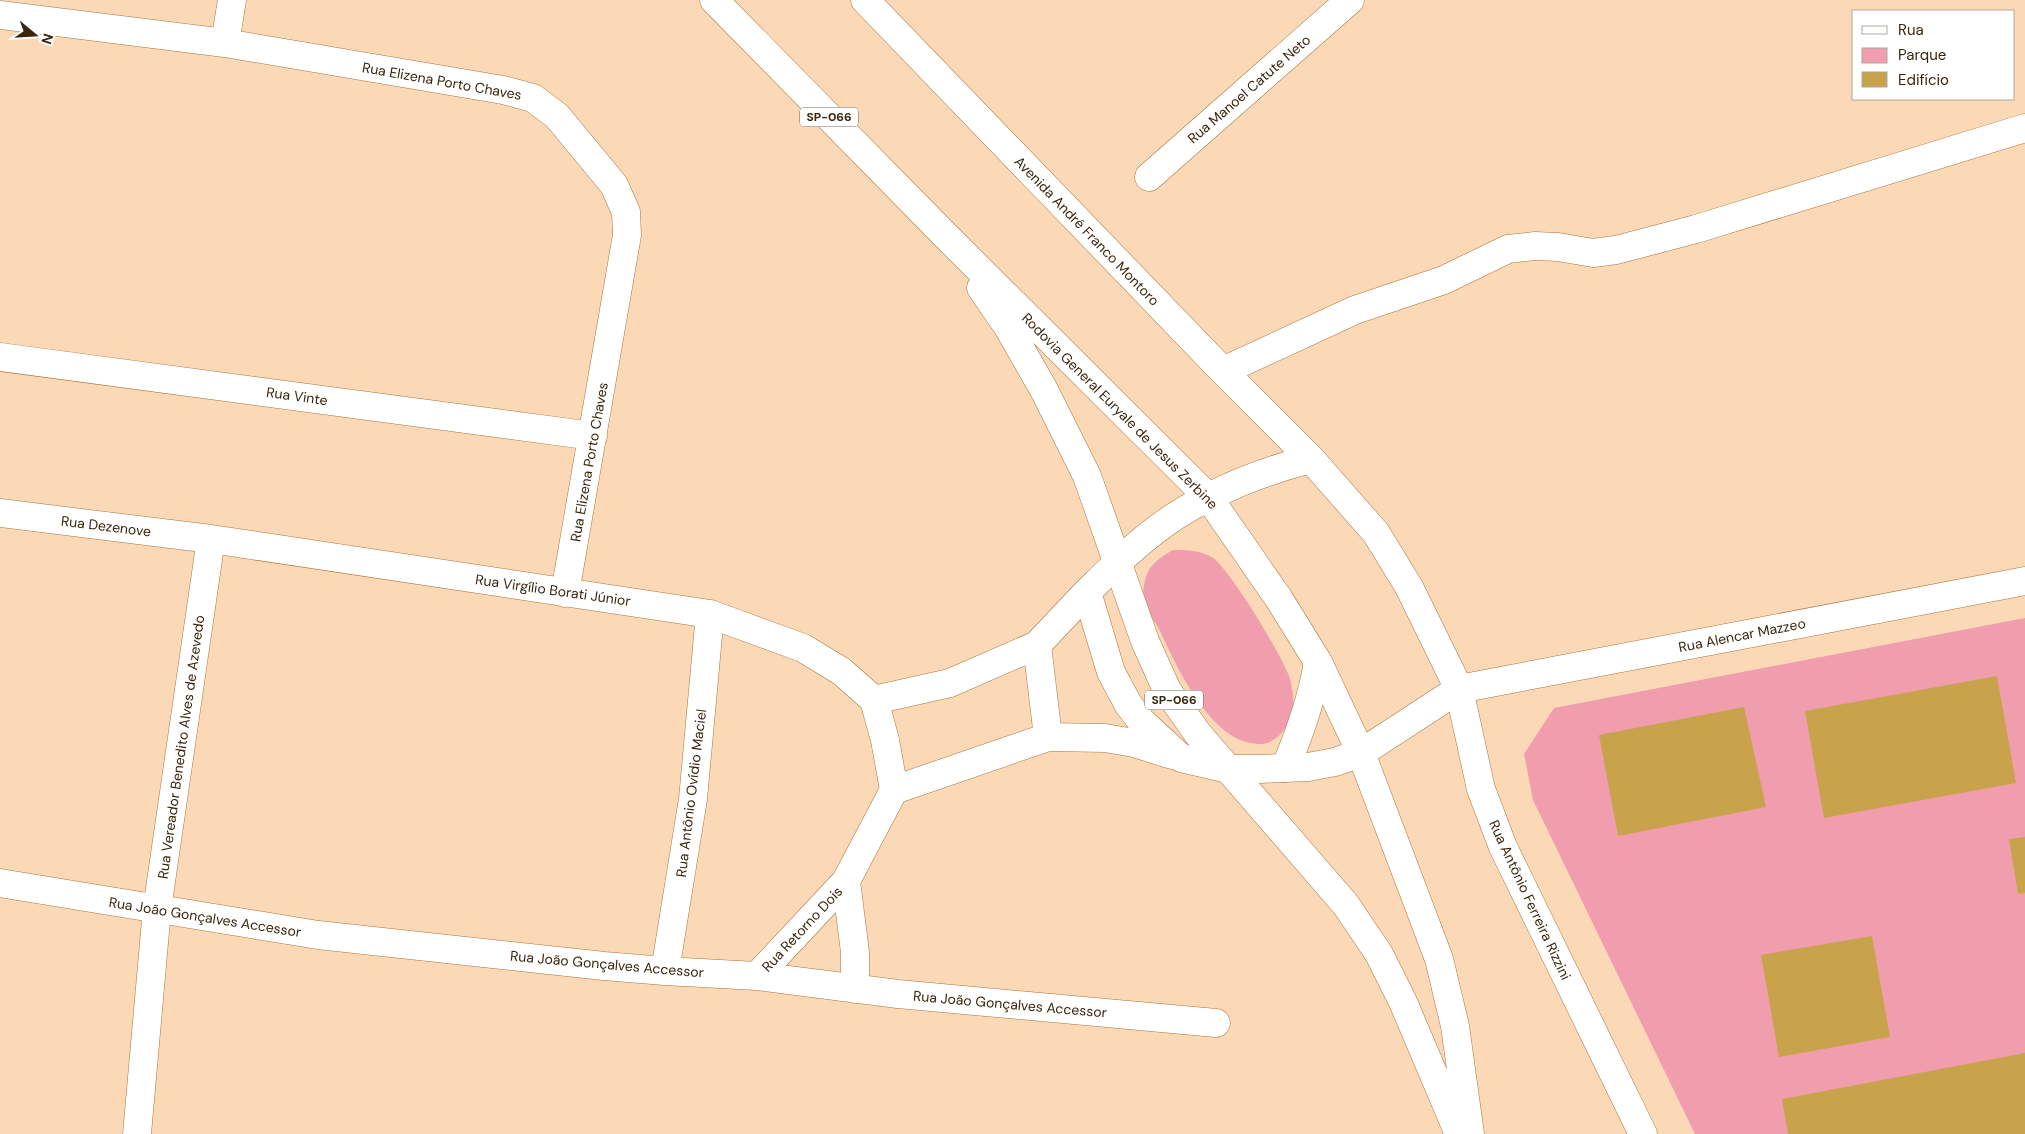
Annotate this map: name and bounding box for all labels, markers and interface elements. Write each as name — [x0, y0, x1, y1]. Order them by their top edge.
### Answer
north arrow — [10, 10, 60, 60]
legend — [1852, 10, 2015, 100]
text: Rua — [1898, 20, 1924, 40]
text: N — [37, 31, 58, 47]
street label: Rua Manoel Catute Neto — [1184, 31, 1314, 147]
text: Parque — [1898, 45, 1946, 65]
street label: Rua Elizena Porto Chaves — [361, 58, 523, 104]
text: Edifício — [1898, 70, 1949, 90]
road number: SP-066 — [800, 108, 858, 126]
street label: Avenida André Franco Montoro — [1011, 152, 1163, 310]
street label: Rodovia General Euryale de Jesus Zerbine — [1018, 309, 1222, 513]
street label: Rua Elizena Porto Chaves — [566, 381, 612, 543]
street label: Rua Vinte — [265, 383, 329, 409]
street label: Rua Dezenove — [60, 512, 152, 540]
street label: Rua Virgílio Borati Júnior — [474, 570, 632, 610]
street label: Rua Vereador Benedito Alves de Azevedo — [154, 614, 208, 880]
street label: Rua Alencar Mazzeo — [1677, 614, 1807, 656]
road number: SP-066 — [1145, 690, 1203, 710]
street label: Rua Antônio Ovídio Maciel — [672, 708, 710, 878]
street label: Rua Antônio Ferreira Rizzini — [1485, 817, 1575, 983]
street label: Rua Retorno Dois — [758, 882, 846, 976]
street label: Rua João Gonçalves Accessor — [108, 893, 302, 941]
street label: Rua João Gonçalves Accessor — [509, 947, 705, 981]
street label: Rua João Gonçalves Accessor — [912, 987, 1108, 1021]

